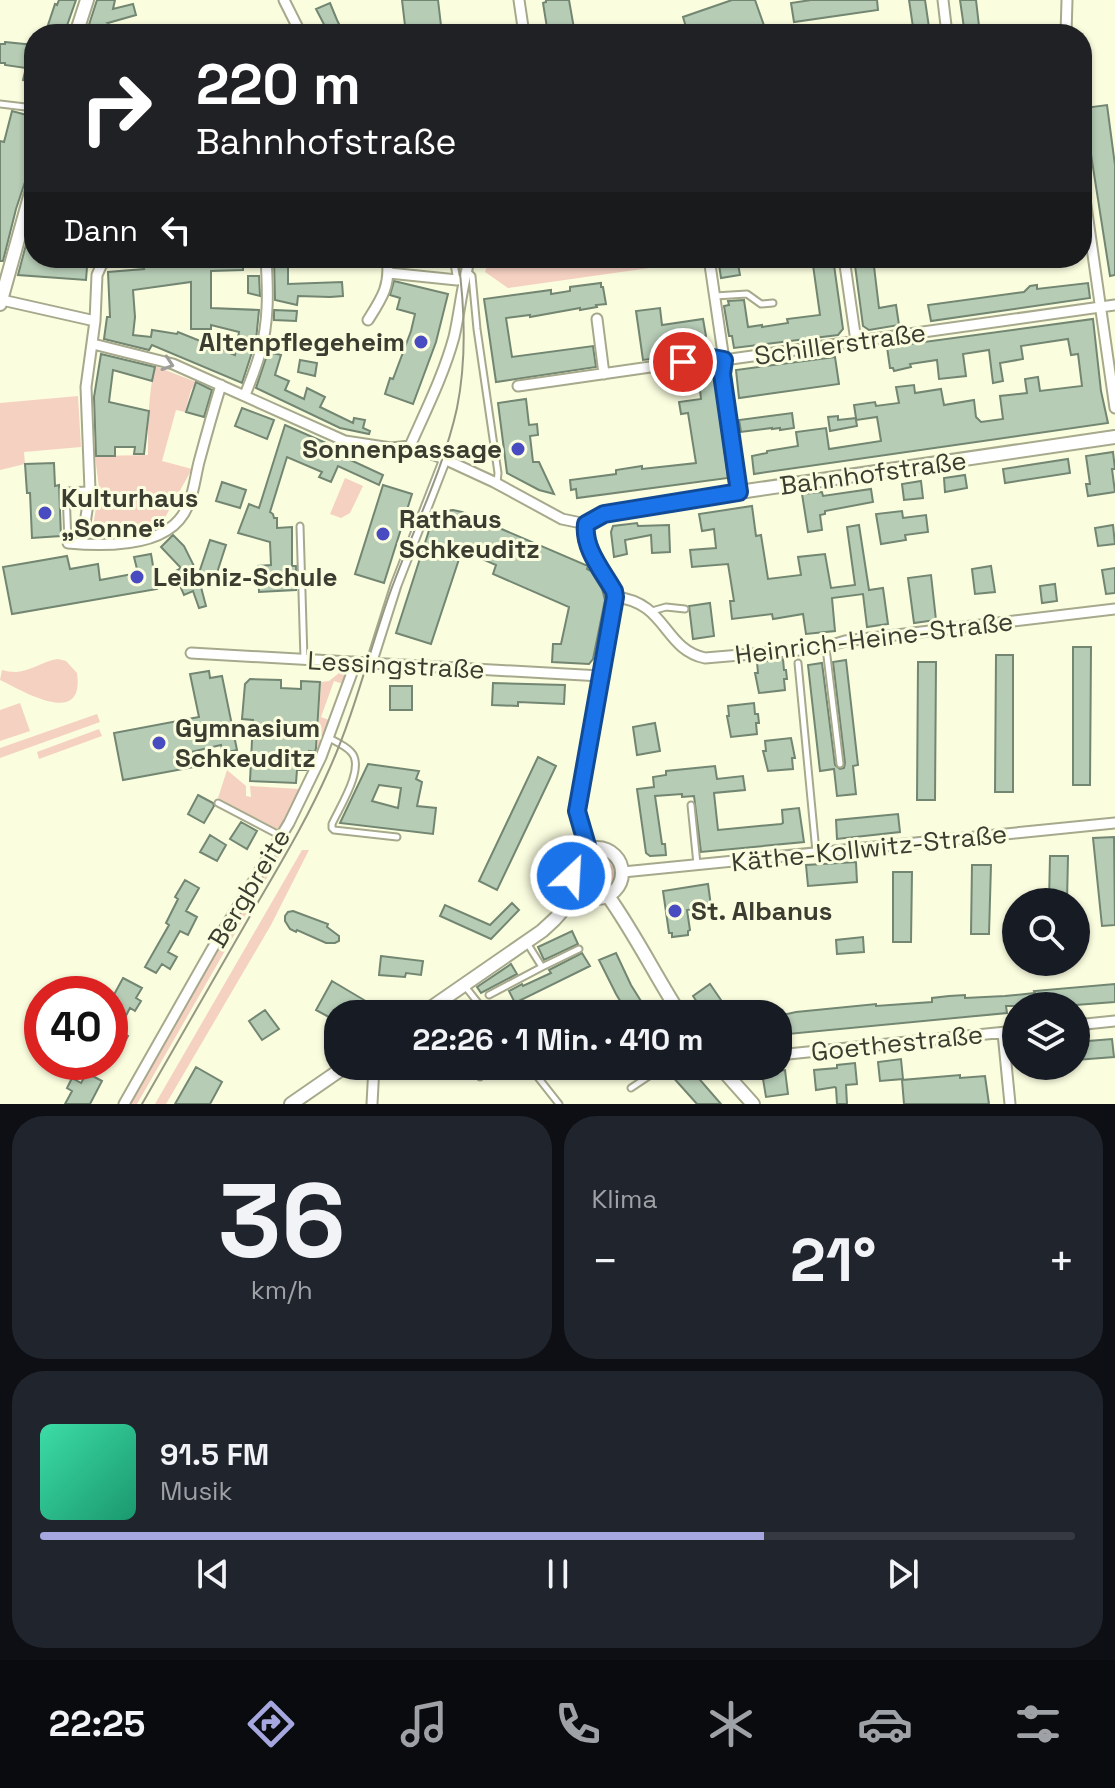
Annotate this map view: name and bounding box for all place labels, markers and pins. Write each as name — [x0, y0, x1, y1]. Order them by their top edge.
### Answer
place label: Altenpflegeheim — [199, 325, 405, 359]
pin — [649, 328, 717, 396]
marker: Altenpflegeheim — [412, 333, 430, 351]
place label: Sonnenpassage — [302, 432, 502, 466]
marker: Sonnenpassage — [509, 440, 527, 458]
place label: Kulturhaus „Sonne“ — [61, 481, 198, 545]
place label: Rathaus Schkeuditz — [399, 502, 540, 566]
marker: Kulturhaus „Sonne“ — [36, 504, 54, 522]
marker: Rathaus Schkeuditz — [374, 525, 392, 543]
place label: Leibniz-Schule — [153, 560, 337, 594]
marker: Leibniz-Schule — [128, 568, 146, 586]
place label: Gymnasium Schkeuditz — [175, 711, 320, 775]
marker: Gymnasium Schkeuditz — [150, 734, 168, 752]
place label: St. Albanus — [691, 894, 832, 928]
marker: St. Albanus — [666, 902, 684, 920]

